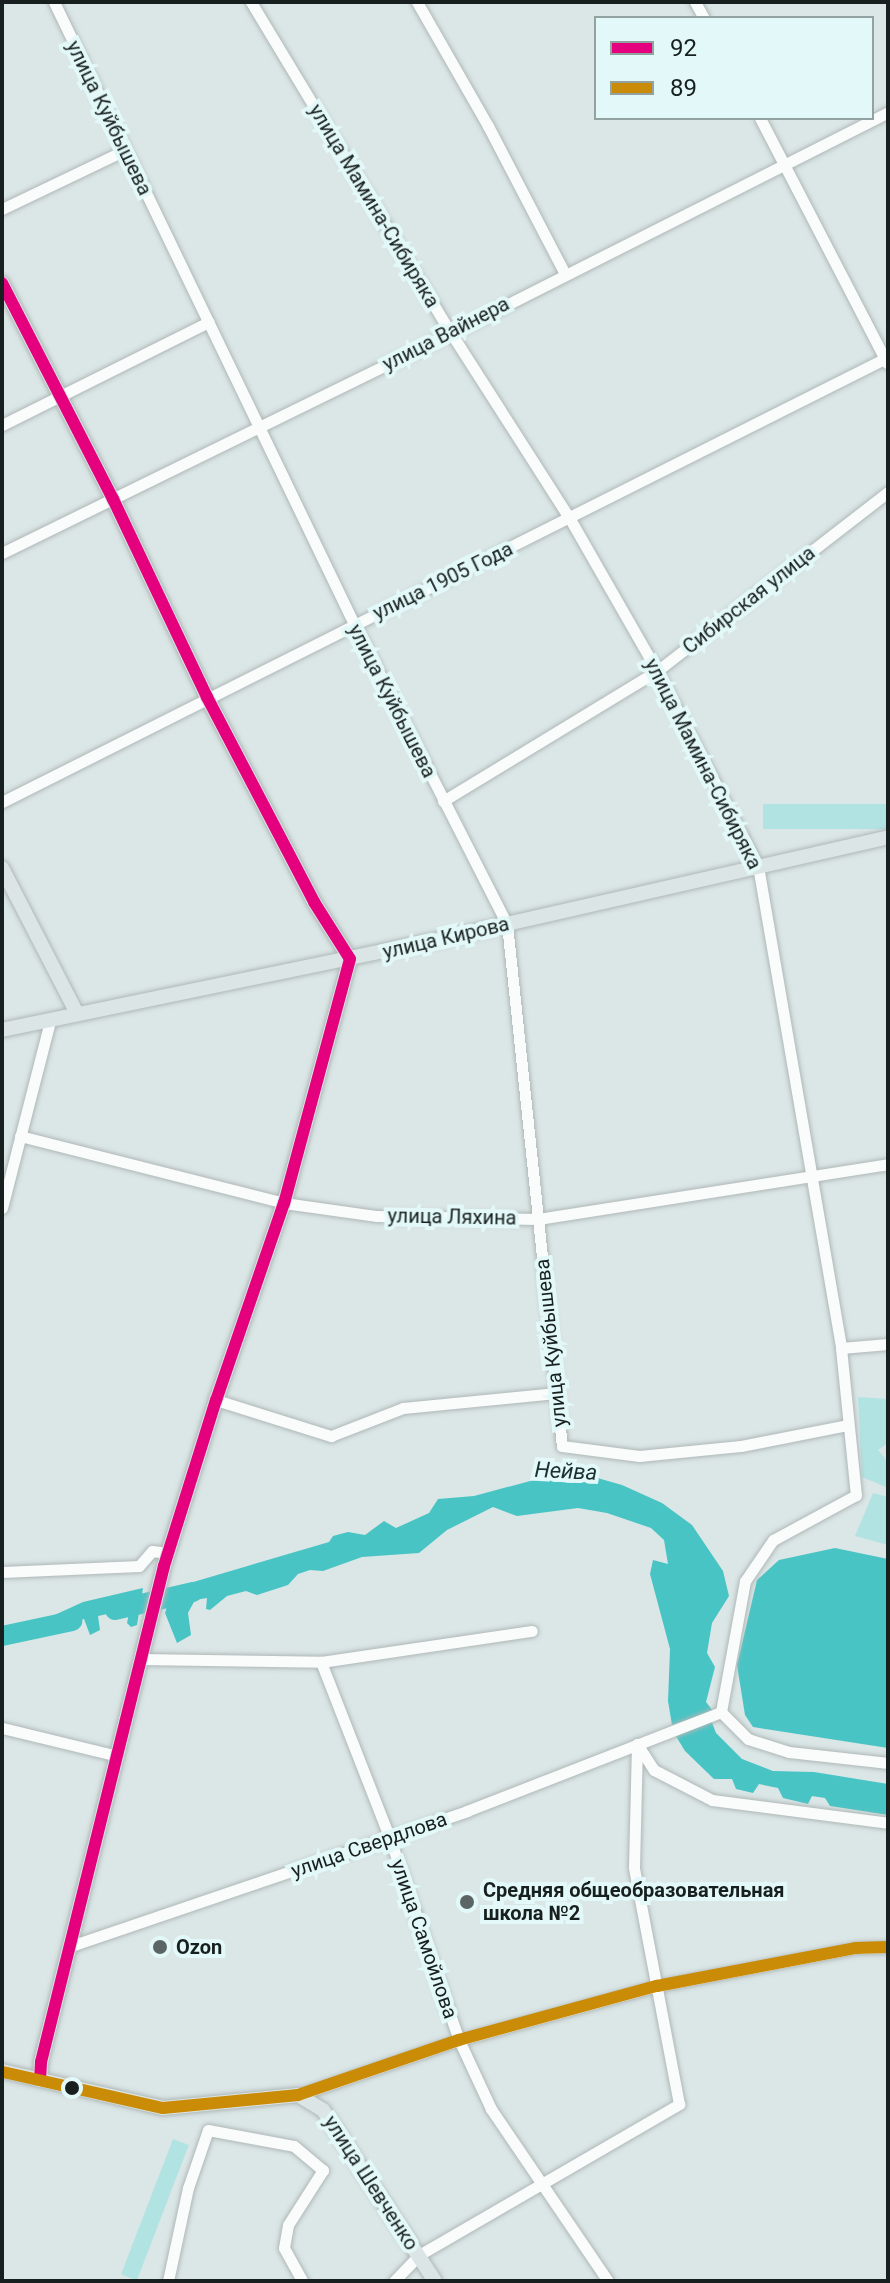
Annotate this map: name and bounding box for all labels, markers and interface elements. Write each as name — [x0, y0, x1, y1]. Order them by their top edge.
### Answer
legend — [594, 16, 874, 120]
text: 92 — [670, 34, 697, 62]
street label: улица Куйбышева — [61, 37, 157, 199]
text: 89 — [670, 74, 697, 102]
street label: улица Мамина-Сибиряка — [304, 100, 444, 312]
street label: улица Вайнера — [379, 292, 513, 376]
street label: улица 1905 Года — [369, 537, 517, 625]
street label: Сибирская улица — [678, 541, 820, 659]
street label: улица Куйбышева — [343, 620, 441, 782]
street label: улица Мамина-Сибиряка — [639, 655, 767, 873]
street label: улица Кирова — [380, 912, 512, 964]
street label: улица Ляхина — [387, 1204, 517, 1230]
street label: улица Куйбышева — [530, 1258, 572, 1428]
water label: Нейва — [534, 1456, 598, 1486]
street label: улица Свердлова — [288, 1807, 450, 1883]
street label: улица Самойлова — [385, 1856, 463, 2022]
place label: Средняя общеобразовательная школа №2 — [483, 1878, 785, 1925]
marker: Средняя общеобразовательная школа №2 — [458, 1893, 476, 1911]
place label: Ozon — [176, 1935, 222, 1959]
marker: Ozon — [151, 1938, 169, 1956]
unlabelled marker — [64, 2080, 80, 2096]
street label: улица Шевченко — [319, 2111, 423, 2255]

